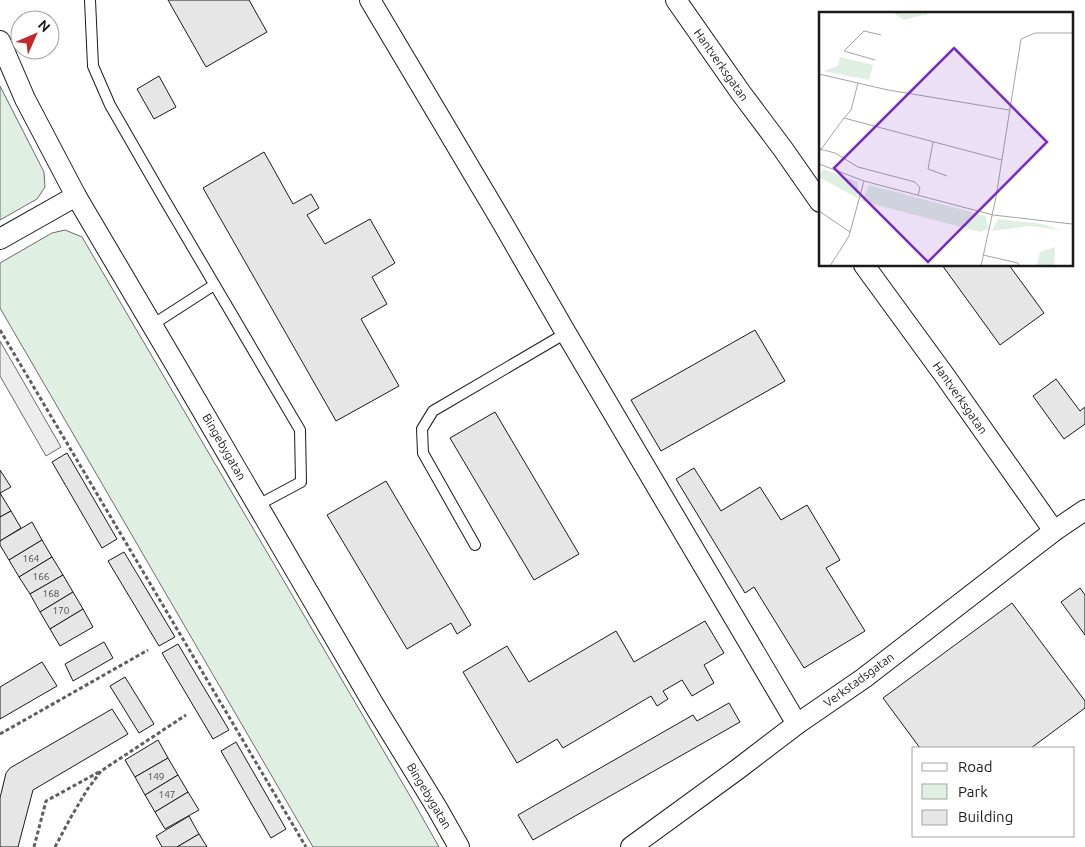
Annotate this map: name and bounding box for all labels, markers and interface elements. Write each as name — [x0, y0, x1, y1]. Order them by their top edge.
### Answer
north arrow — [10, 10, 60, 60]
inset map — [819, 12, 1072, 266]
text: N — [35, 16, 54, 35]
street label: Hantverksgatan — [692, 26, 751, 103]
street label: Hantverksgatan — [931, 359, 990, 436]
street label: Bingebygatan — [200, 411, 249, 482]
house number: 164 — [23, 553, 40, 564]
house number: 166 — [33, 571, 50, 582]
house number: 168 — [43, 588, 60, 599]
house number: 170 — [53, 605, 70, 616]
street label: Verkstadsgatan — [821, 650, 896, 709]
legend — [912, 747, 1075, 837]
text: Road — [958, 758, 993, 775]
street label: Bingebygatan — [405, 760, 454, 831]
house number: 149 — [148, 771, 164, 782]
text: Park — [958, 783, 988, 800]
house number: 147 — [159, 789, 175, 800]
text: Building — [958, 808, 1013, 825]

